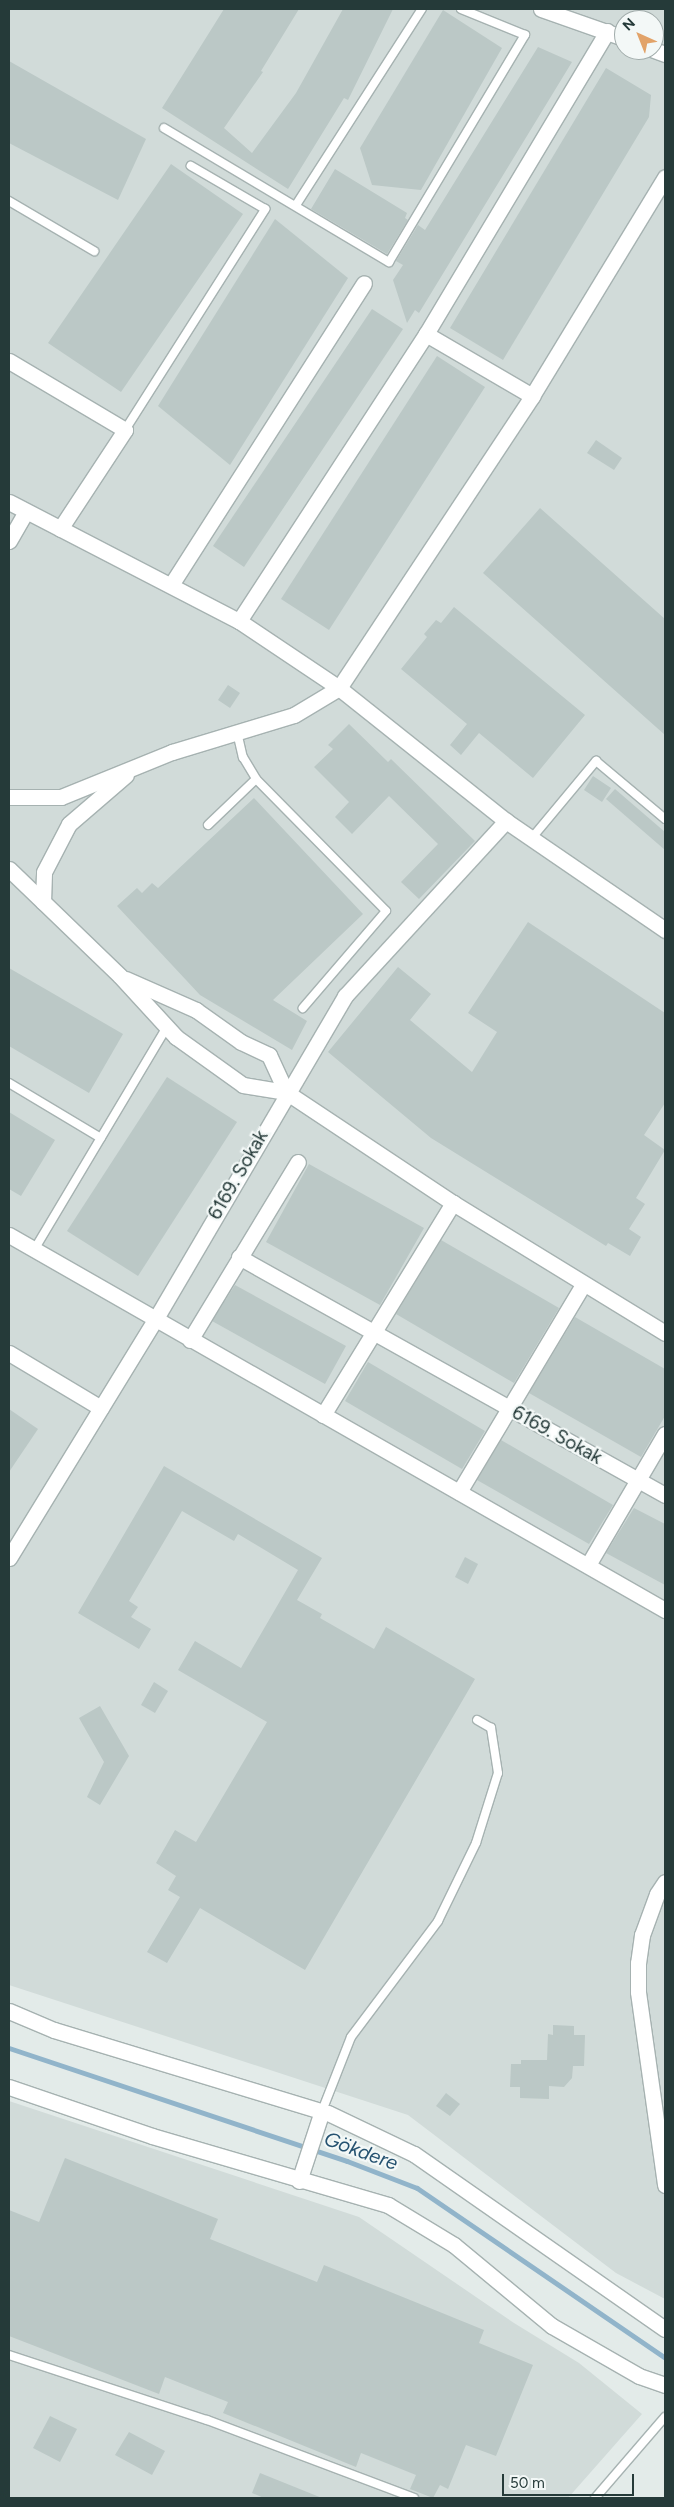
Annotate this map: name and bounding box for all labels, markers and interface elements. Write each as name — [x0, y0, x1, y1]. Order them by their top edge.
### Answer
north arrow — [614, 10, 664, 60]
text: N — [619, 15, 639, 34]
street label: 6169. Sokak — [203, 1126, 273, 1224]
street label: 6169. Sokak — [508, 1401, 606, 1469]
water label: Gökdere — [321, 2127, 401, 2175]
scale bar — [504, 2464, 636, 2496]
text: 50 m — [510, 2474, 545, 2492]

